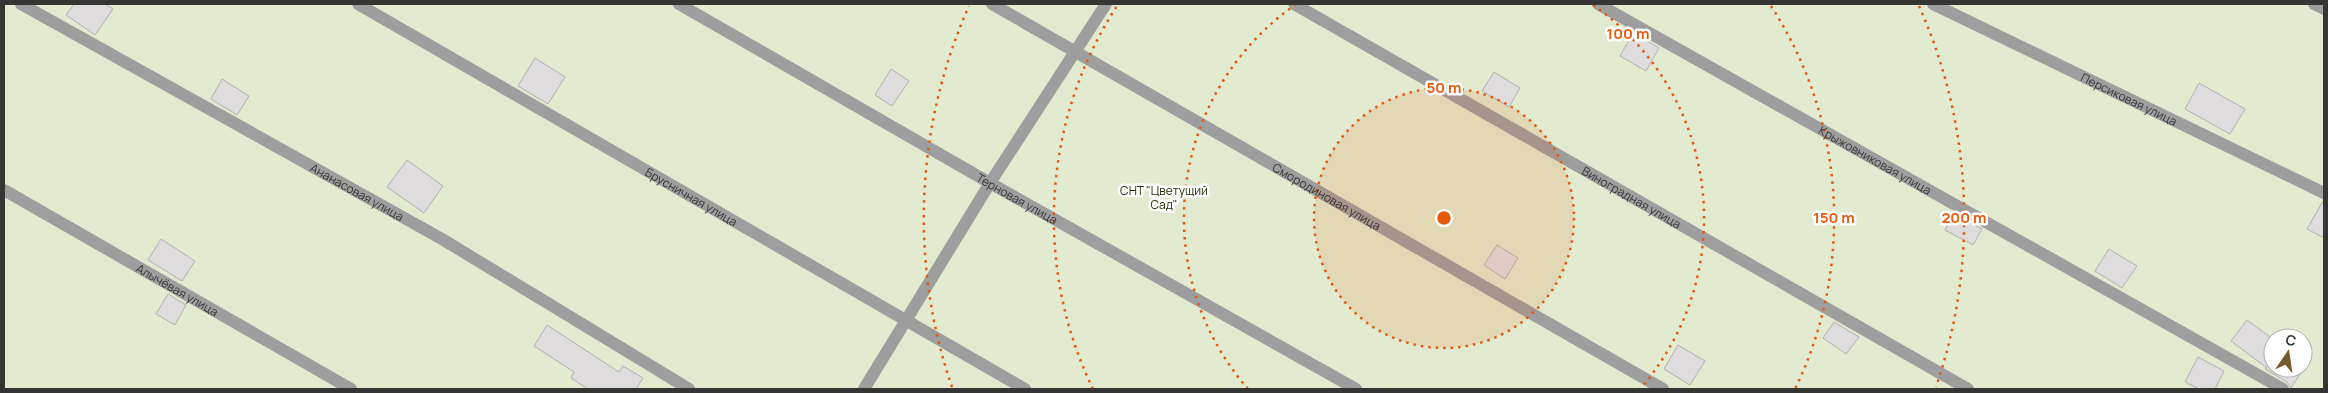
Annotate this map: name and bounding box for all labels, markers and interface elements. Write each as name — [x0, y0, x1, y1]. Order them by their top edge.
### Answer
text: 100 m — [1607, 23, 1649, 44]
street label: Персиковая улица — [2078, 68, 2180, 129]
text: 50 m — [1426, 77, 1462, 98]
street label: Крыжовниковая улица — [1816, 121, 1935, 198]
street label: Смородиновая улица — [1269, 158, 1384, 234]
street label: Ананасовая улица — [307, 159, 407, 225]
street label: Виноградная улица — [1579, 162, 1684, 232]
street label: Брусничная улица — [642, 163, 741, 230]
street label: Терновая улица — [973, 169, 1061, 228]
park label: СНТ "Цветущий Сад" — [1120, 182, 1208, 213]
text: 150 m — [1813, 207, 1855, 228]
text: 200 m — [1941, 207, 1987, 228]
centre of rings — [1435, 209, 1453, 227]
street label: Алычёвая улица — [133, 259, 222, 320]
north arrow — [2263, 328, 2313, 378]
text: С — [2284, 329, 2298, 350]

